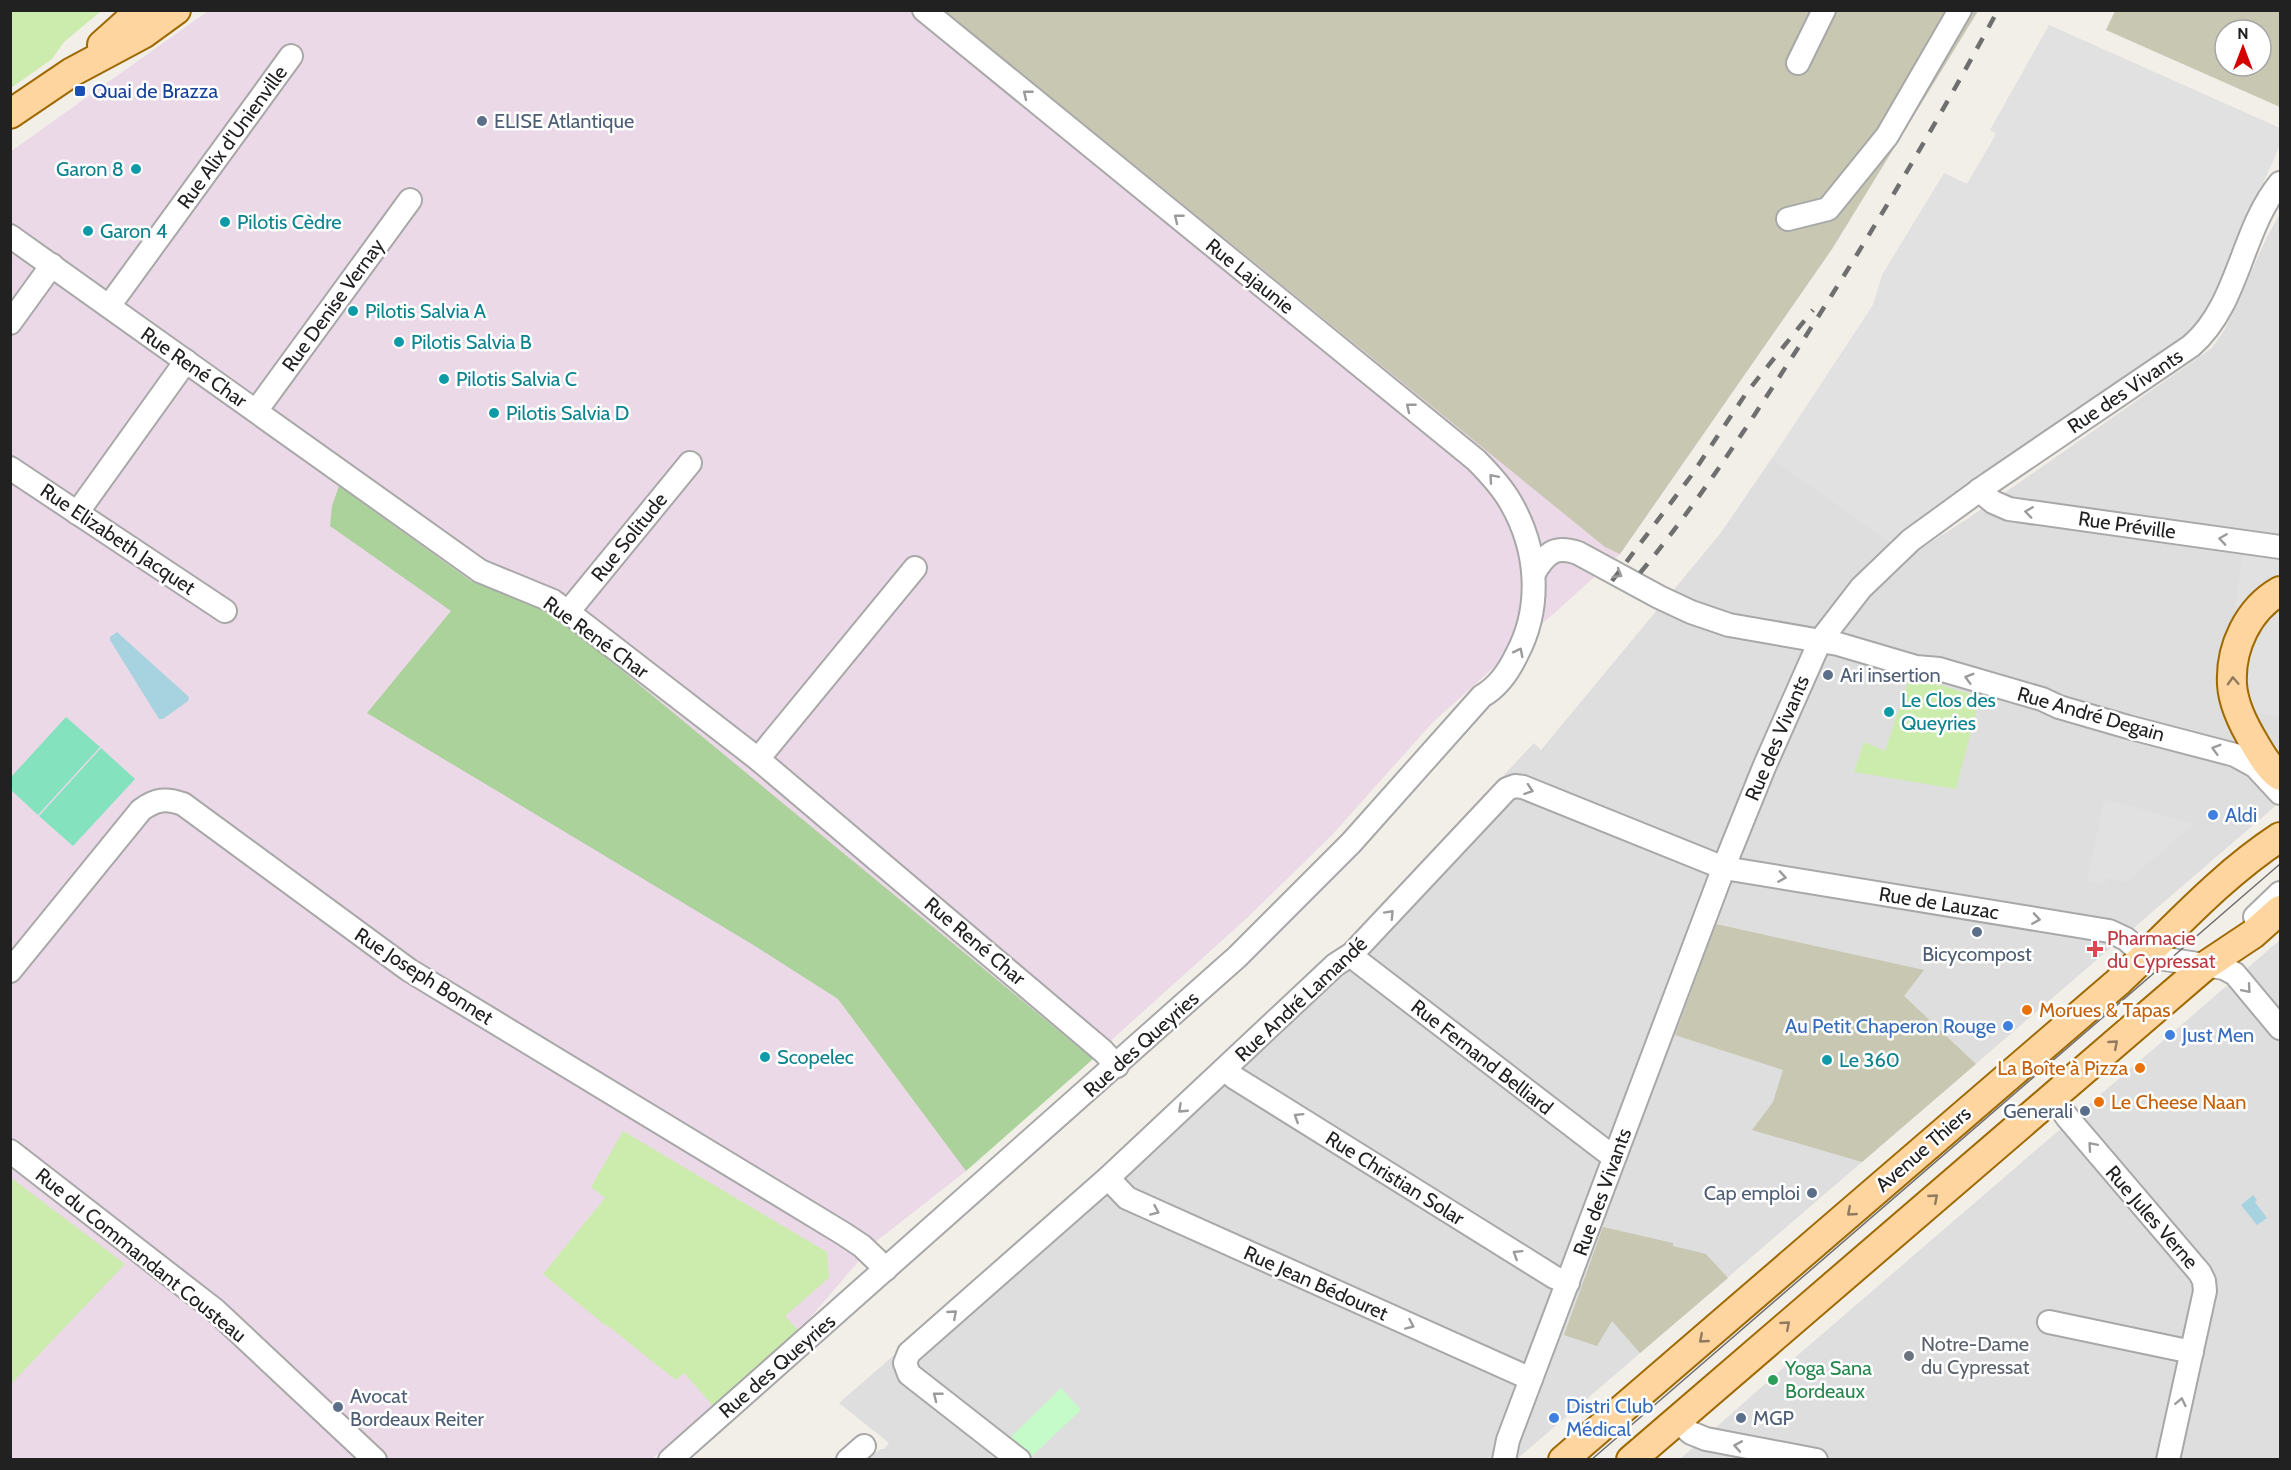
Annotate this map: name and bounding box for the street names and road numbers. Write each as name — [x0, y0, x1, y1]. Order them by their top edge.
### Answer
street label: Rue Alix d'Unienville — [172, 61, 292, 213]
street label: Rue Lajaunie — [1201, 233, 1299, 319]
street label: Rue Denise Vernay — [277, 234, 389, 376]
street label: Rue René Char — [136, 322, 252, 413]
street label: Rue des Vivants — [2063, 344, 2187, 438]
street label: Rue Elizabeth Jacquet — [36, 478, 200, 600]
street label: Rue Solitude — [586, 488, 672, 586]
street label: Rue Préville — [2077, 506, 2177, 544]
street label: Rue René Char — [539, 591, 654, 684]
street label: Rue des Vivants — [1740, 672, 1814, 804]
street label: Rue André Degain — [2015, 682, 2167, 746]
street label: Rue de Lauzac — [1877, 882, 2001, 924]
street label: Rue René Char — [920, 892, 1031, 990]
street label: Rue Joseph Bonnet — [350, 922, 498, 1030]
street label: Rue André Lamandé — [1230, 932, 1372, 1066]
street label: Rue des Queyries — [1079, 986, 1203, 1102]
street label: Rue Fernand Belliard — [1406, 994, 1558, 1120]
street label: Avenue Thiers — [1870, 1101, 1976, 1197]
street label: Rue des Vivants — [1568, 1125, 1636, 1259]
street label: Rue Christian Solar — [1321, 1126, 1469, 1231]
street label: Rue Jules Verne — [2101, 1160, 2203, 1274]
street label: Rue du Commandant Cousteau — [31, 1163, 251, 1347]
street label: Rue Jean Bédouret — [1240, 1240, 1392, 1326]
street label: Rue des Queyries — [714, 1309, 840, 1423]

